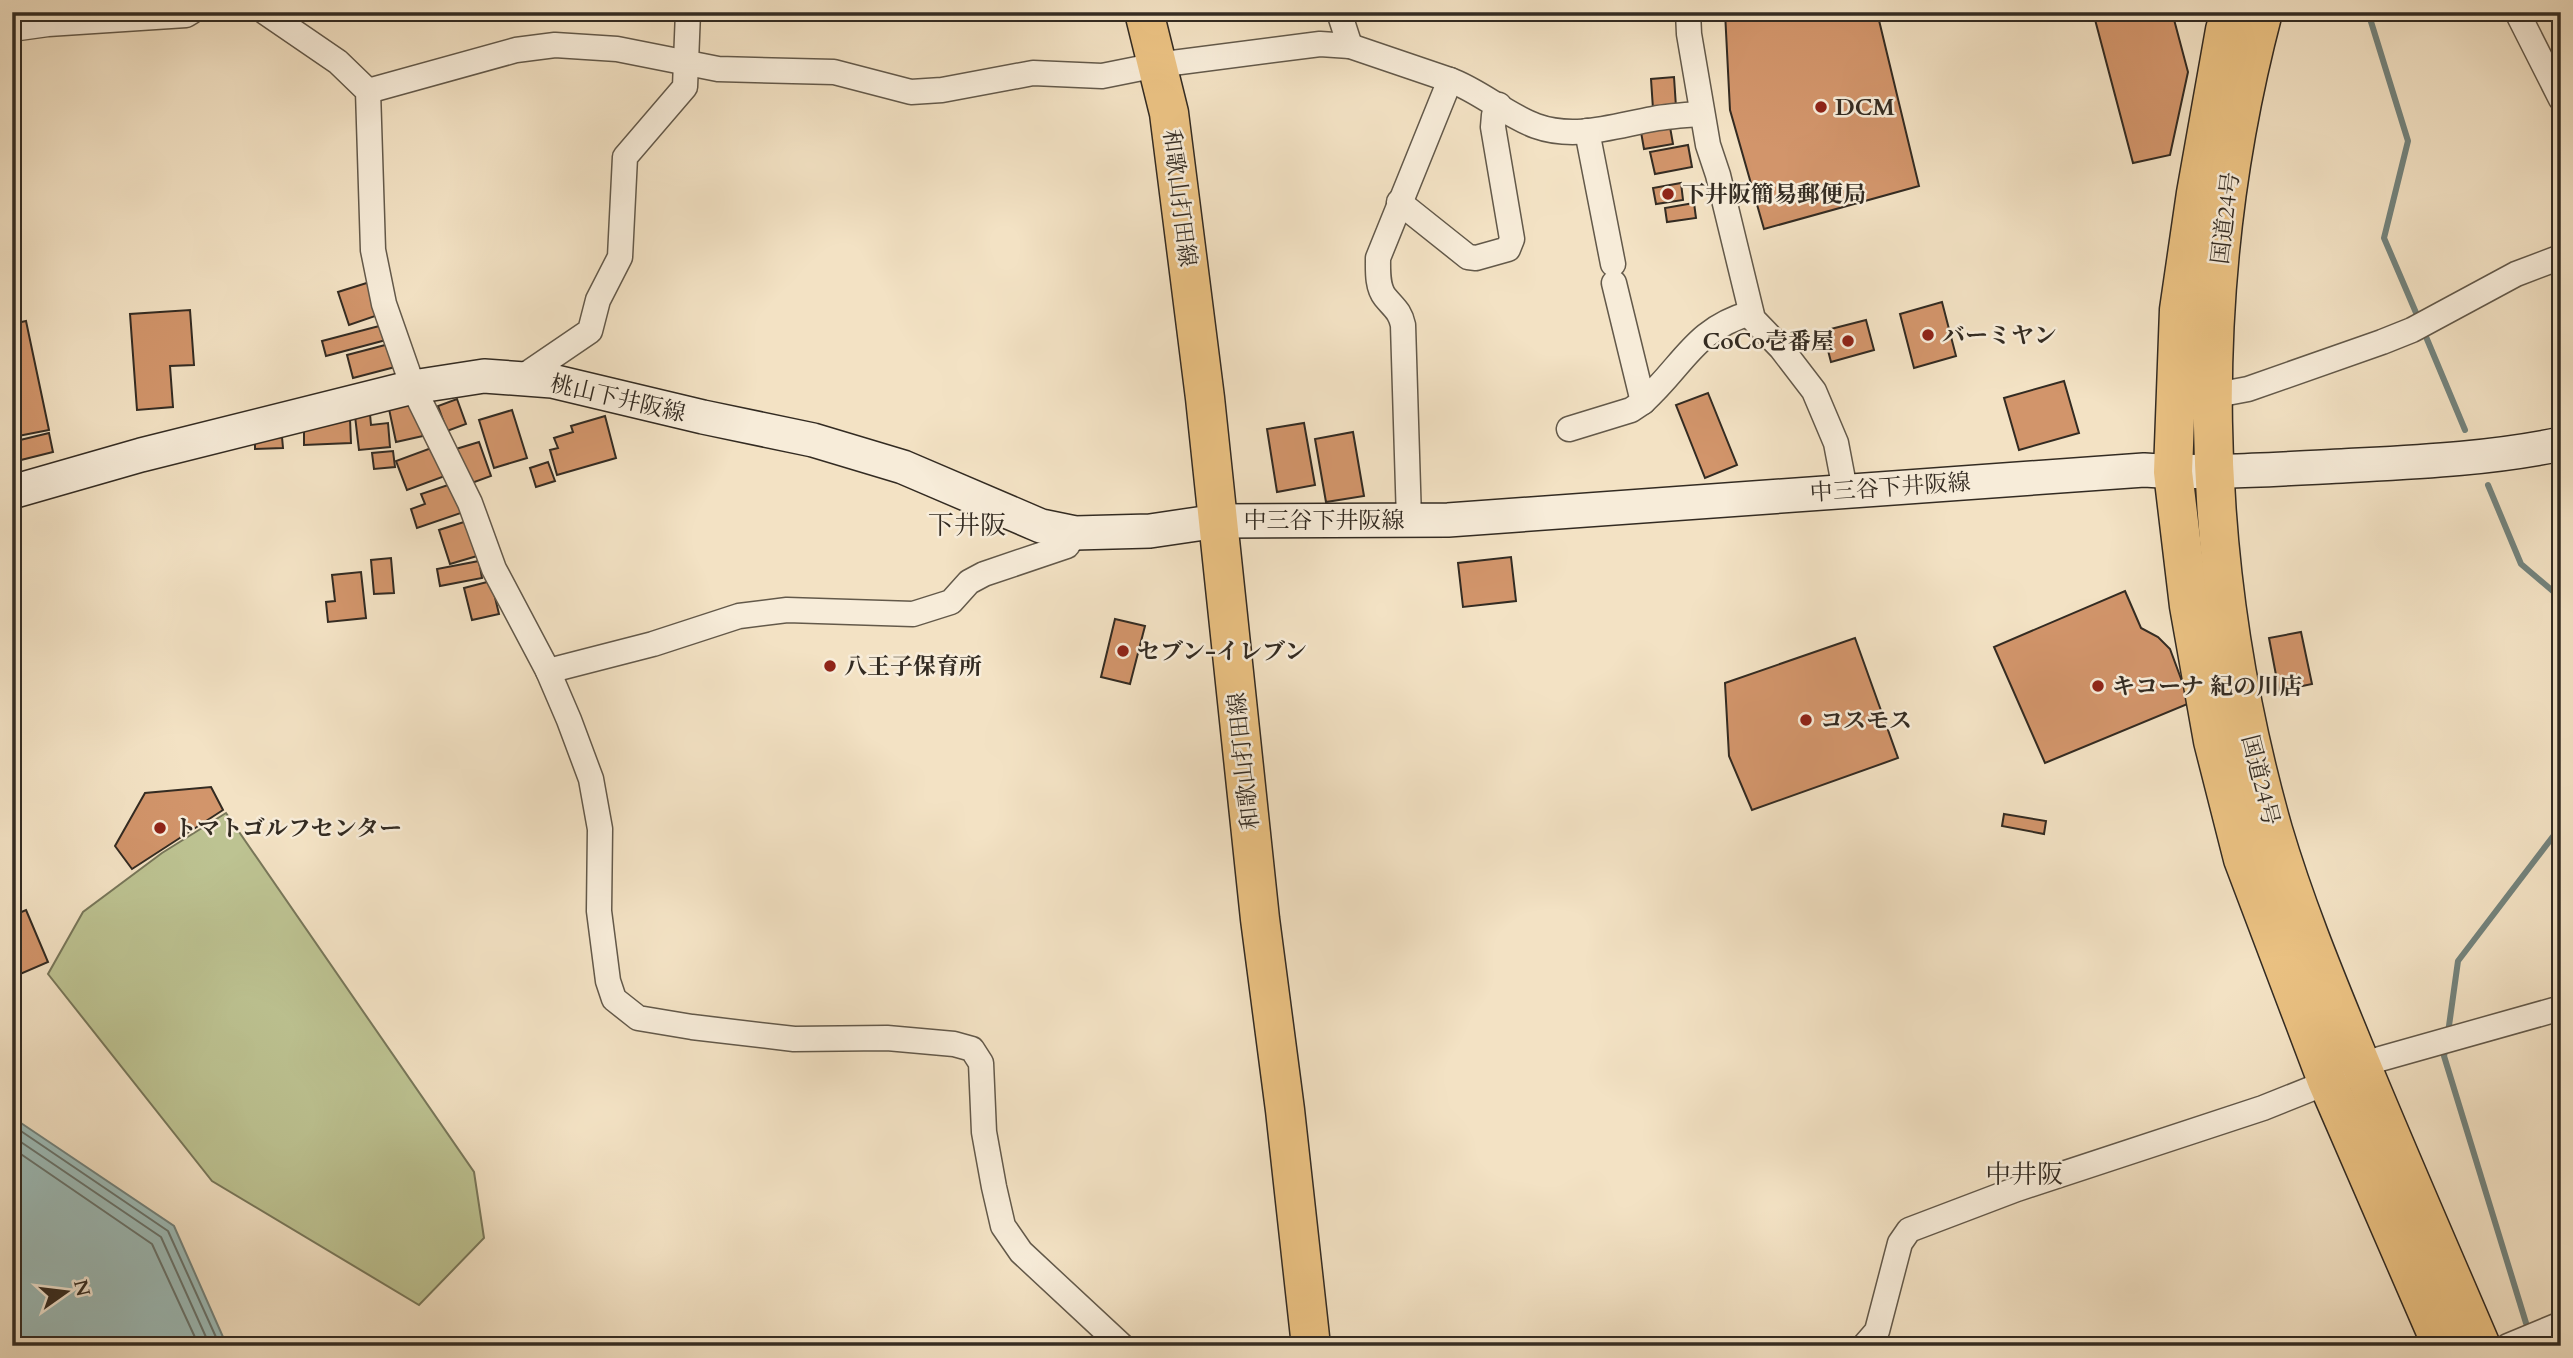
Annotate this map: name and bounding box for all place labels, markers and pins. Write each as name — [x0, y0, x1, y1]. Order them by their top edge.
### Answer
place label: DCM — [1835, 92, 1895, 123]
marker: DCM — [1813, 99, 1829, 115]
place label: 下井阪簡易郵便局 — [1682, 179, 1866, 210]
marker: 下井阪簡易郵便局 — [1660, 186, 1676, 202]
place label: バーミヤン — [1942, 320, 2057, 351]
place label: CoCo壱番屋 — [1702, 326, 1834, 357]
marker: バーミヤン — [1920, 327, 1936, 343]
marker: CoCo壱番屋 — [1840, 333, 1856, 349]
place label: セブン-イレブン — [1137, 636, 1307, 667]
marker: セブン-イレブン — [1115, 643, 1131, 659]
place label: 八王子保育所 — [844, 651, 982, 682]
marker: 八王子保育所 — [822, 658, 838, 674]
place label: キコーナ 紀の川店 — [2112, 671, 2302, 702]
marker: キコーナ 紀の川店 — [2090, 678, 2106, 694]
place label: コスモス — [1820, 705, 1912, 736]
marker: コスモス — [1798, 712, 1814, 728]
place label: トマトゴルフセンター — [174, 813, 402, 844]
marker: トマトゴルフセンター — [152, 820, 168, 836]

